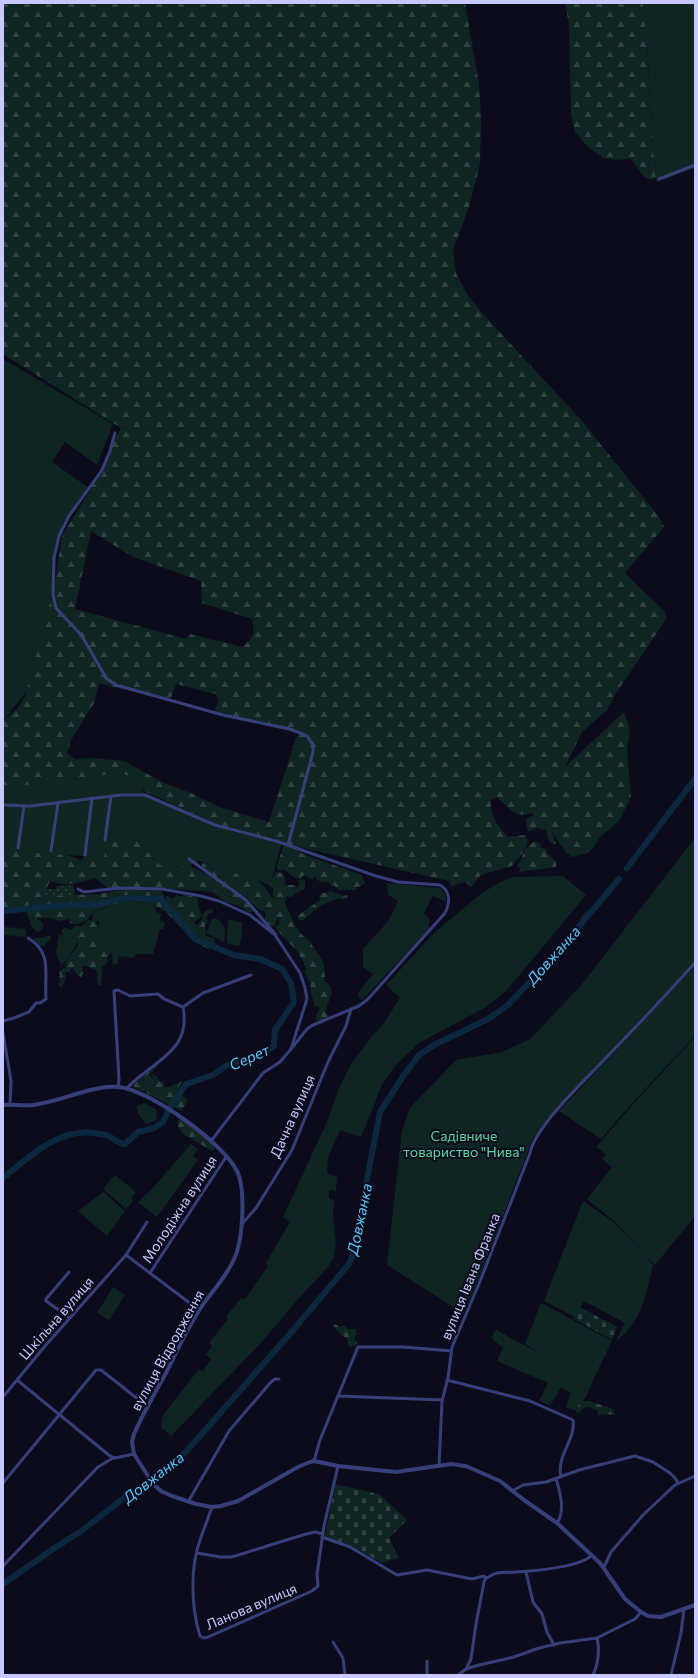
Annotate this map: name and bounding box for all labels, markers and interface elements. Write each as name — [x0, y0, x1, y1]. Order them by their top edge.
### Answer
water label: Довжанка — [521, 922, 584, 989]
water label: Серет — [226, 1040, 273, 1074]
street label: Дачна вулиця — [266, 1072, 318, 1160]
park label: Садівниче товариство "Нива" — [403, 1127, 525, 1160]
street label: Молодіжна вулиця — [138, 1152, 220, 1266]
water label: Довжанка — [342, 1181, 375, 1258]
street label: вулиця Івана Франка — [437, 1210, 503, 1342]
street label: Шкільна вулиця — [15, 1273, 97, 1363]
street label: вулиця Відродження — [127, 1287, 207, 1413]
water label: Довжанка — [117, 1447, 187, 1508]
street label: Ланова вулиця — [203, 1579, 299, 1633]

